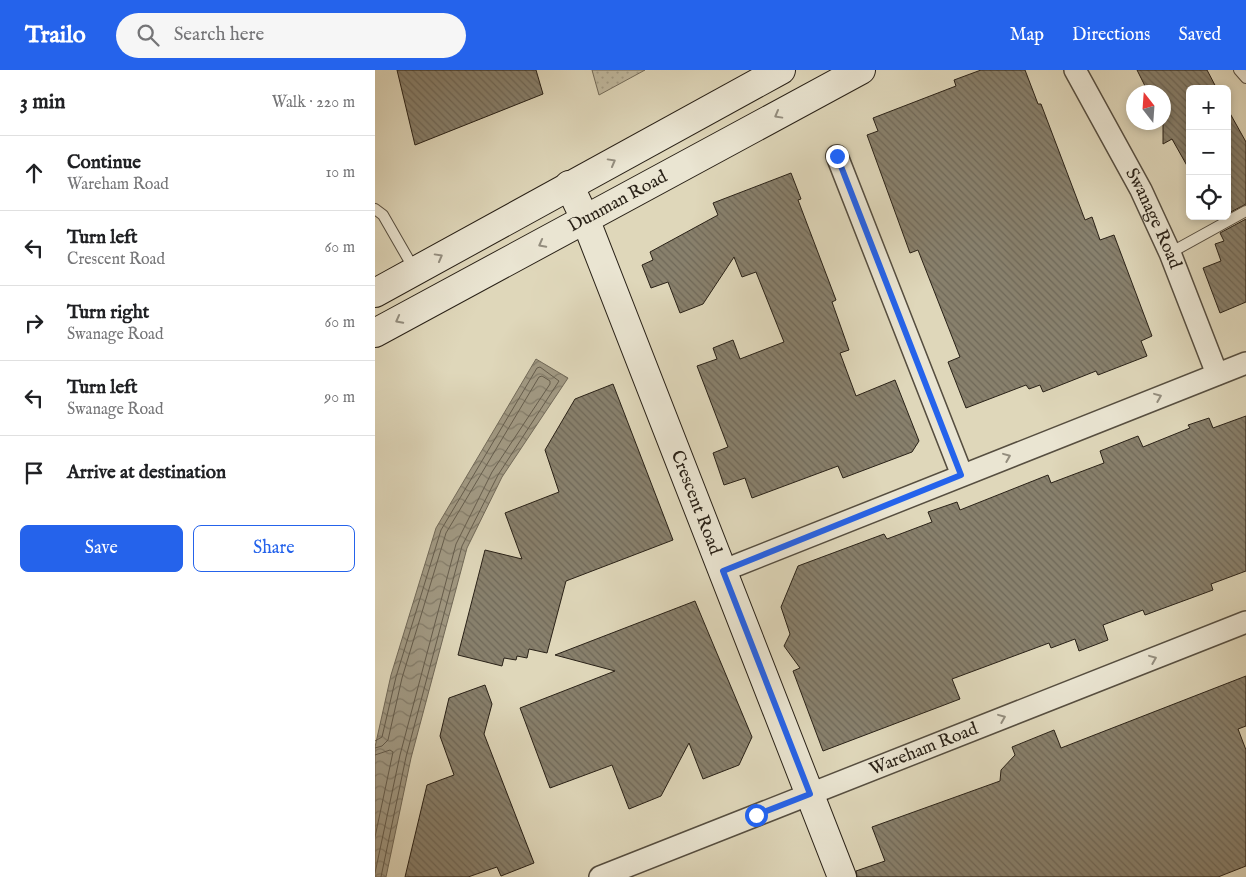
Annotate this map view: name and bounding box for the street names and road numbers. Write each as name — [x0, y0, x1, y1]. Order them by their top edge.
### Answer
street label: Swanage Road — [1120, 164, 1187, 272]
street label: Dunman Road — [564, 165, 672, 238]
street label: Crescent Road — [665, 447, 727, 558]
street label: Wareham Road — [866, 717, 982, 781]

